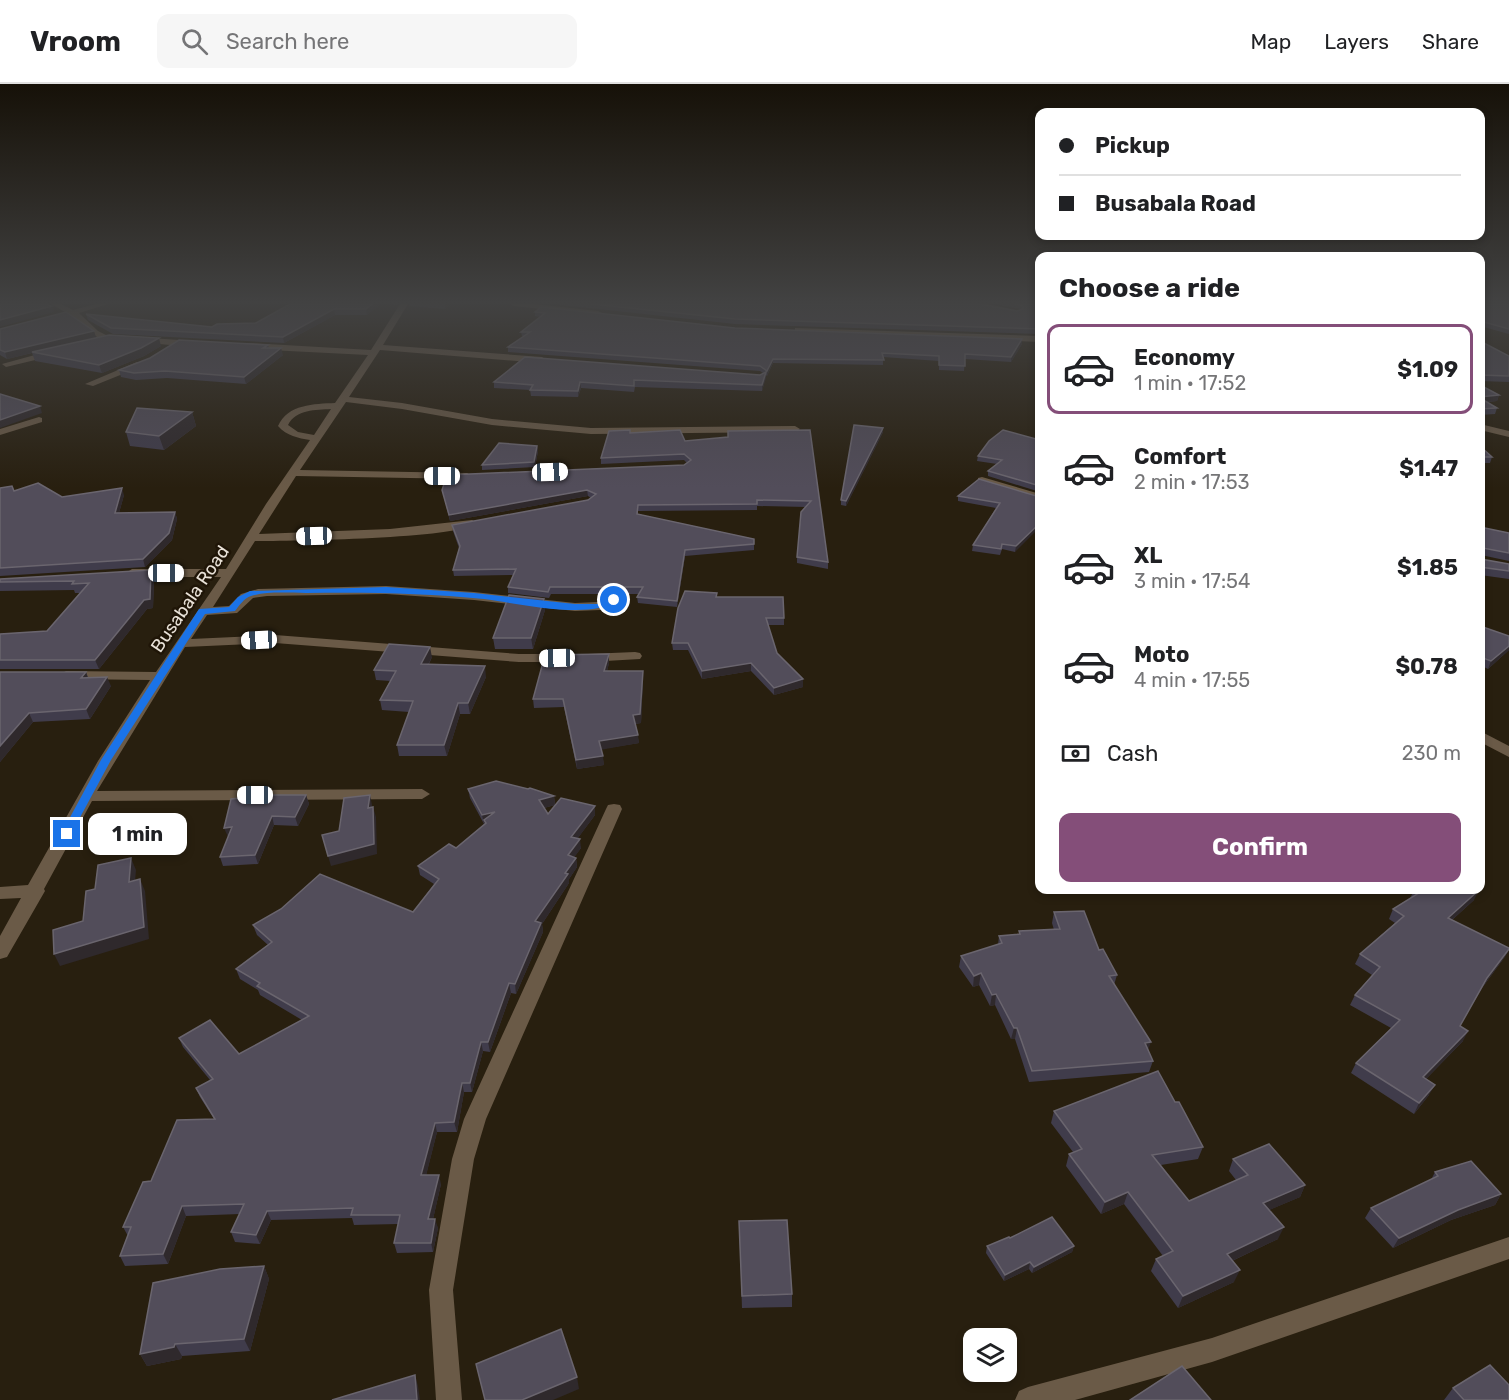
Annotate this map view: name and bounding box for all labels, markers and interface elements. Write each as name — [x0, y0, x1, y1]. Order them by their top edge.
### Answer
search box — [157, 14, 577, 68]
text: Vroom — [30, 25, 121, 58]
icon: search — [178, 25, 211, 58]
text: Search here — [226, 28, 349, 55]
text: Map — [1250, 29, 1291, 54]
text: Layers — [1324, 29, 1389, 54]
text: Share — [1422, 29, 1479, 54]
text: Pickup — [1095, 132, 1170, 159]
text: Busabala Road — [1095, 190, 1256, 217]
text: Choose a ride — [1059, 272, 1240, 304]
icon: car — [1062, 342, 1116, 396]
text: Economy — [1134, 344, 1235, 371]
text: $1.09 — [1397, 356, 1458, 383]
text: 1 min · 17:52 — [1134, 371, 1246, 395]
icon: car — [1062, 441, 1116, 495]
text: Comfort — [1134, 443, 1226, 470]
text: $1.47 — [1399, 455, 1458, 482]
car — [532, 462, 568, 482]
car — [424, 467, 460, 485]
text: 2 min · 17:53 — [1134, 470, 1250, 494]
car — [296, 526, 332, 546]
icon: car — [1062, 540, 1116, 594]
street label: Busabala Road — [146, 541, 234, 657]
text: XL — [1134, 542, 1162, 569]
text: $1.85 — [1397, 554, 1458, 581]
car — [148, 564, 184, 582]
text: 3 min · 17:54 — [1134, 569, 1250, 593]
route start — [600, 586, 627, 613]
car — [241, 630, 277, 650]
icon: car — [1062, 639, 1116, 693]
text: Moto — [1134, 641, 1189, 668]
car — [539, 649, 575, 667]
text: $0.78 — [1395, 653, 1458, 680]
text: 4 min · 17:55 — [1134, 668, 1250, 692]
icon: cash — [1059, 737, 1092, 770]
text: Cash — [1107, 740, 1158, 767]
text: 230 m — [1402, 741, 1461, 765]
car — [237, 786, 273, 804]
callout: 1 min — [88, 813, 187, 855]
button: Confirm — [1059, 813, 1461, 882]
route end — [53, 820, 80, 847]
text: 1 min — [112, 822, 163, 846]
map controls — [963, 1328, 1017, 1382]
button: layers — [963, 1328, 1017, 1382]

